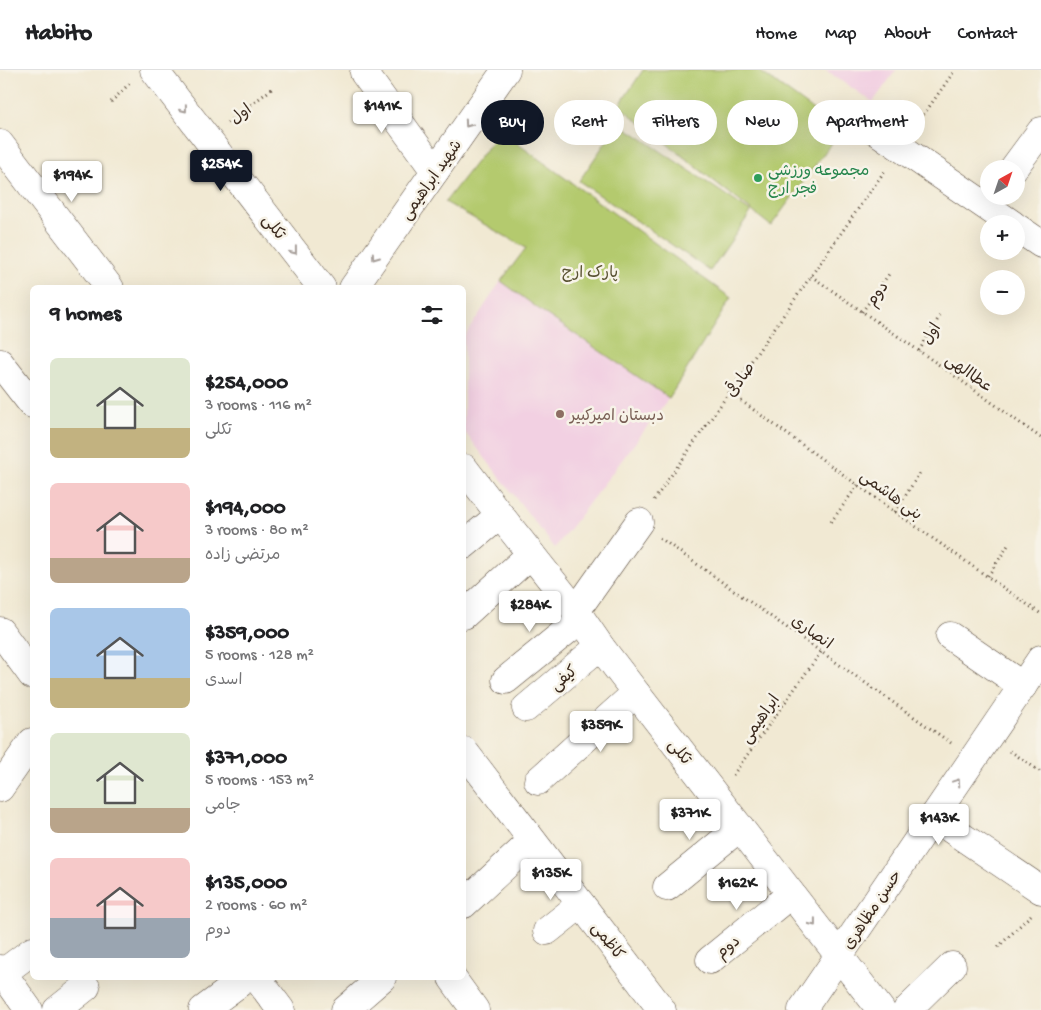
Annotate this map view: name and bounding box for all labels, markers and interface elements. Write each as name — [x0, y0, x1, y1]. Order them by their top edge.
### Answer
text: Habito — [25, 20, 92, 49]
text: Home — [755, 24, 797, 45]
text: Map — [825, 24, 856, 45]
text: About — [884, 24, 930, 45]
text: Contact — [958, 24, 1016, 45]
pin: $141K — [347, 92, 417, 134]
text: $141K — [364, 98, 400, 117]
chip: Buy — [481, 100, 544, 145]
chip: Rent — [554, 100, 624, 145]
chip: Filters — [634, 100, 717, 145]
chip: New — [727, 100, 798, 145]
chip: Apartment — [808, 100, 925, 145]
street label: اول — [228, 102, 257, 130]
one-way arrow — [178, 103, 187, 112]
one-way arrow — [465, 118, 474, 128]
street label: شهید ابراهیمی — [398, 137, 468, 225]
pin: $254K — [186, 150, 256, 192]
text: $254K — [201, 156, 241, 175]
pin: $194K — [37, 160, 107, 203]
north arrow — [980, 160, 1025, 205]
map controls — [980, 160, 1025, 315]
place label: مجموعه ورزشی فجر ارج — [768, 163, 869, 200]
text: $194K — [53, 167, 91, 186]
marker: مجموعه ورزشی فجر ارج — [752, 172, 764, 184]
street label: تکلی — [257, 212, 288, 245]
button: + — [980, 215, 1025, 260]
one-way arrow — [288, 245, 297, 255]
one-way arrow — [372, 251, 381, 261]
park label: پارک ارج — [562, 265, 618, 284]
button: − — [980, 270, 1025, 315]
street label: دوم — [864, 279, 894, 311]
icon: filters — [418, 301, 446, 329]
text: 9 homes — [50, 303, 121, 328]
street label: اول — [919, 320, 947, 349]
street label: عطاالهی — [940, 352, 996, 398]
street label: صادقی — [720, 358, 761, 402]
text: $254,000 — [205, 372, 288, 397]
icon: home — [90, 378, 150, 438]
text: 3 rooms · 116 m² — [205, 397, 312, 416]
marker: دبستان امیرکبیر — [554, 408, 566, 420]
place label: دبستان امیرکبیر — [568, 408, 664, 427]
text: تکلی — [205, 422, 232, 441]
street label: بنی هاشمی — [855, 468, 925, 526]
text: $194,000 — [205, 497, 286, 522]
icon: home — [90, 503, 150, 563]
text: 3 rooms · 80 m² — [205, 522, 309, 541]
text: مرتضی زاده — [205, 547, 280, 566]
pin: $284K — [495, 590, 565, 633]
text: $284K — [510, 597, 550, 616]
street label: انصاری — [787, 613, 835, 655]
text: $359,000 — [205, 622, 289, 647]
icon: home — [90, 628, 150, 688]
text: 5 rooms · 128 m² — [205, 647, 314, 666]
street label: کیفی — [548, 663, 583, 697]
text: اسدی — [205, 672, 242, 691]
street label: ابراهیمی — [738, 692, 786, 748]
pin: $359K — [566, 710, 636, 753]
text: $359K — [581, 717, 621, 736]
street label: تکلی — [663, 737, 694, 770]
text: $371,000 — [205, 747, 287, 772]
icon: home — [90, 753, 150, 813]
text: 5 rooms · 153 m² — [205, 772, 314, 791]
one-way arrow — [951, 778, 961, 787]
text: جامی — [205, 797, 241, 816]
pin: $371K — [655, 798, 725, 841]
pin: $143K — [904, 804, 974, 846]
text: $371K — [670, 805, 710, 824]
text: $143K — [920, 810, 958, 829]
pin: $135K — [516, 858, 586, 901]
text: $135K — [531, 865, 571, 884]
pin: $162K — [702, 868, 772, 911]
street label: حسن مظاهری — [840, 868, 907, 954]
text: $135,000 — [205, 872, 287, 897]
text: $162K — [718, 875, 756, 894]
icon: home — [90, 878, 150, 938]
text: 2 rooms · 60 m² — [205, 897, 307, 916]
one-way arrow — [808, 917, 817, 926]
street label: کاظمی — [586, 920, 627, 965]
text: دوم — [205, 922, 231, 941]
street label: دوم — [713, 933, 745, 964]

